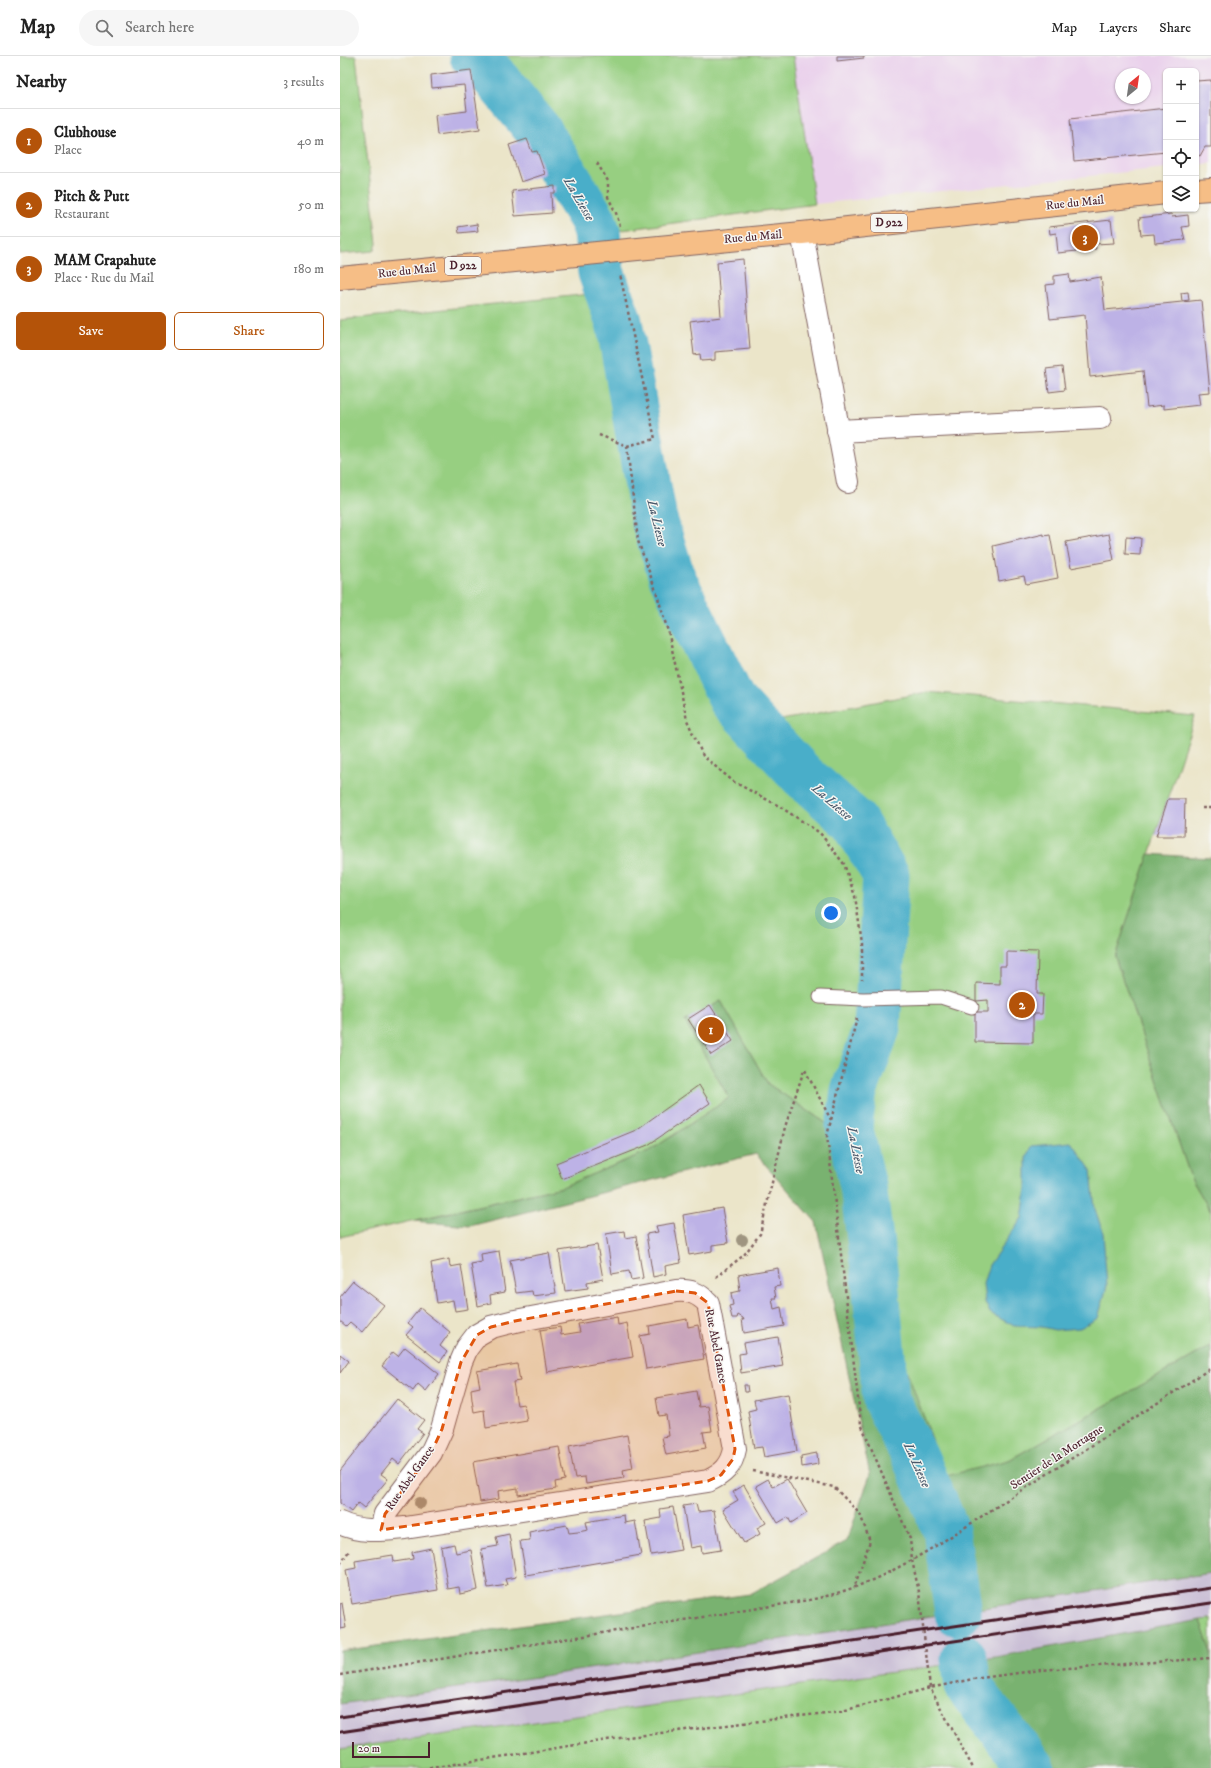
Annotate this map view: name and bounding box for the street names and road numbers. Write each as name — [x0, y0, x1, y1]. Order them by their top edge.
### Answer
street label: Rue du Mail — [1045, 192, 1105, 214]
road number: D 922 — [871, 214, 907, 232]
street label: Rue du Mail — [723, 227, 783, 247]
road number: D 922 — [445, 257, 481, 275]
street label: Rue du Mail — [377, 260, 437, 282]
street label: Rue Abel Gance — [701, 1307, 731, 1385]
street label: Sentier de la Mortagne — [1008, 1421, 1107, 1493]
street label: Rue Abel Gance — [382, 1443, 438, 1513]

